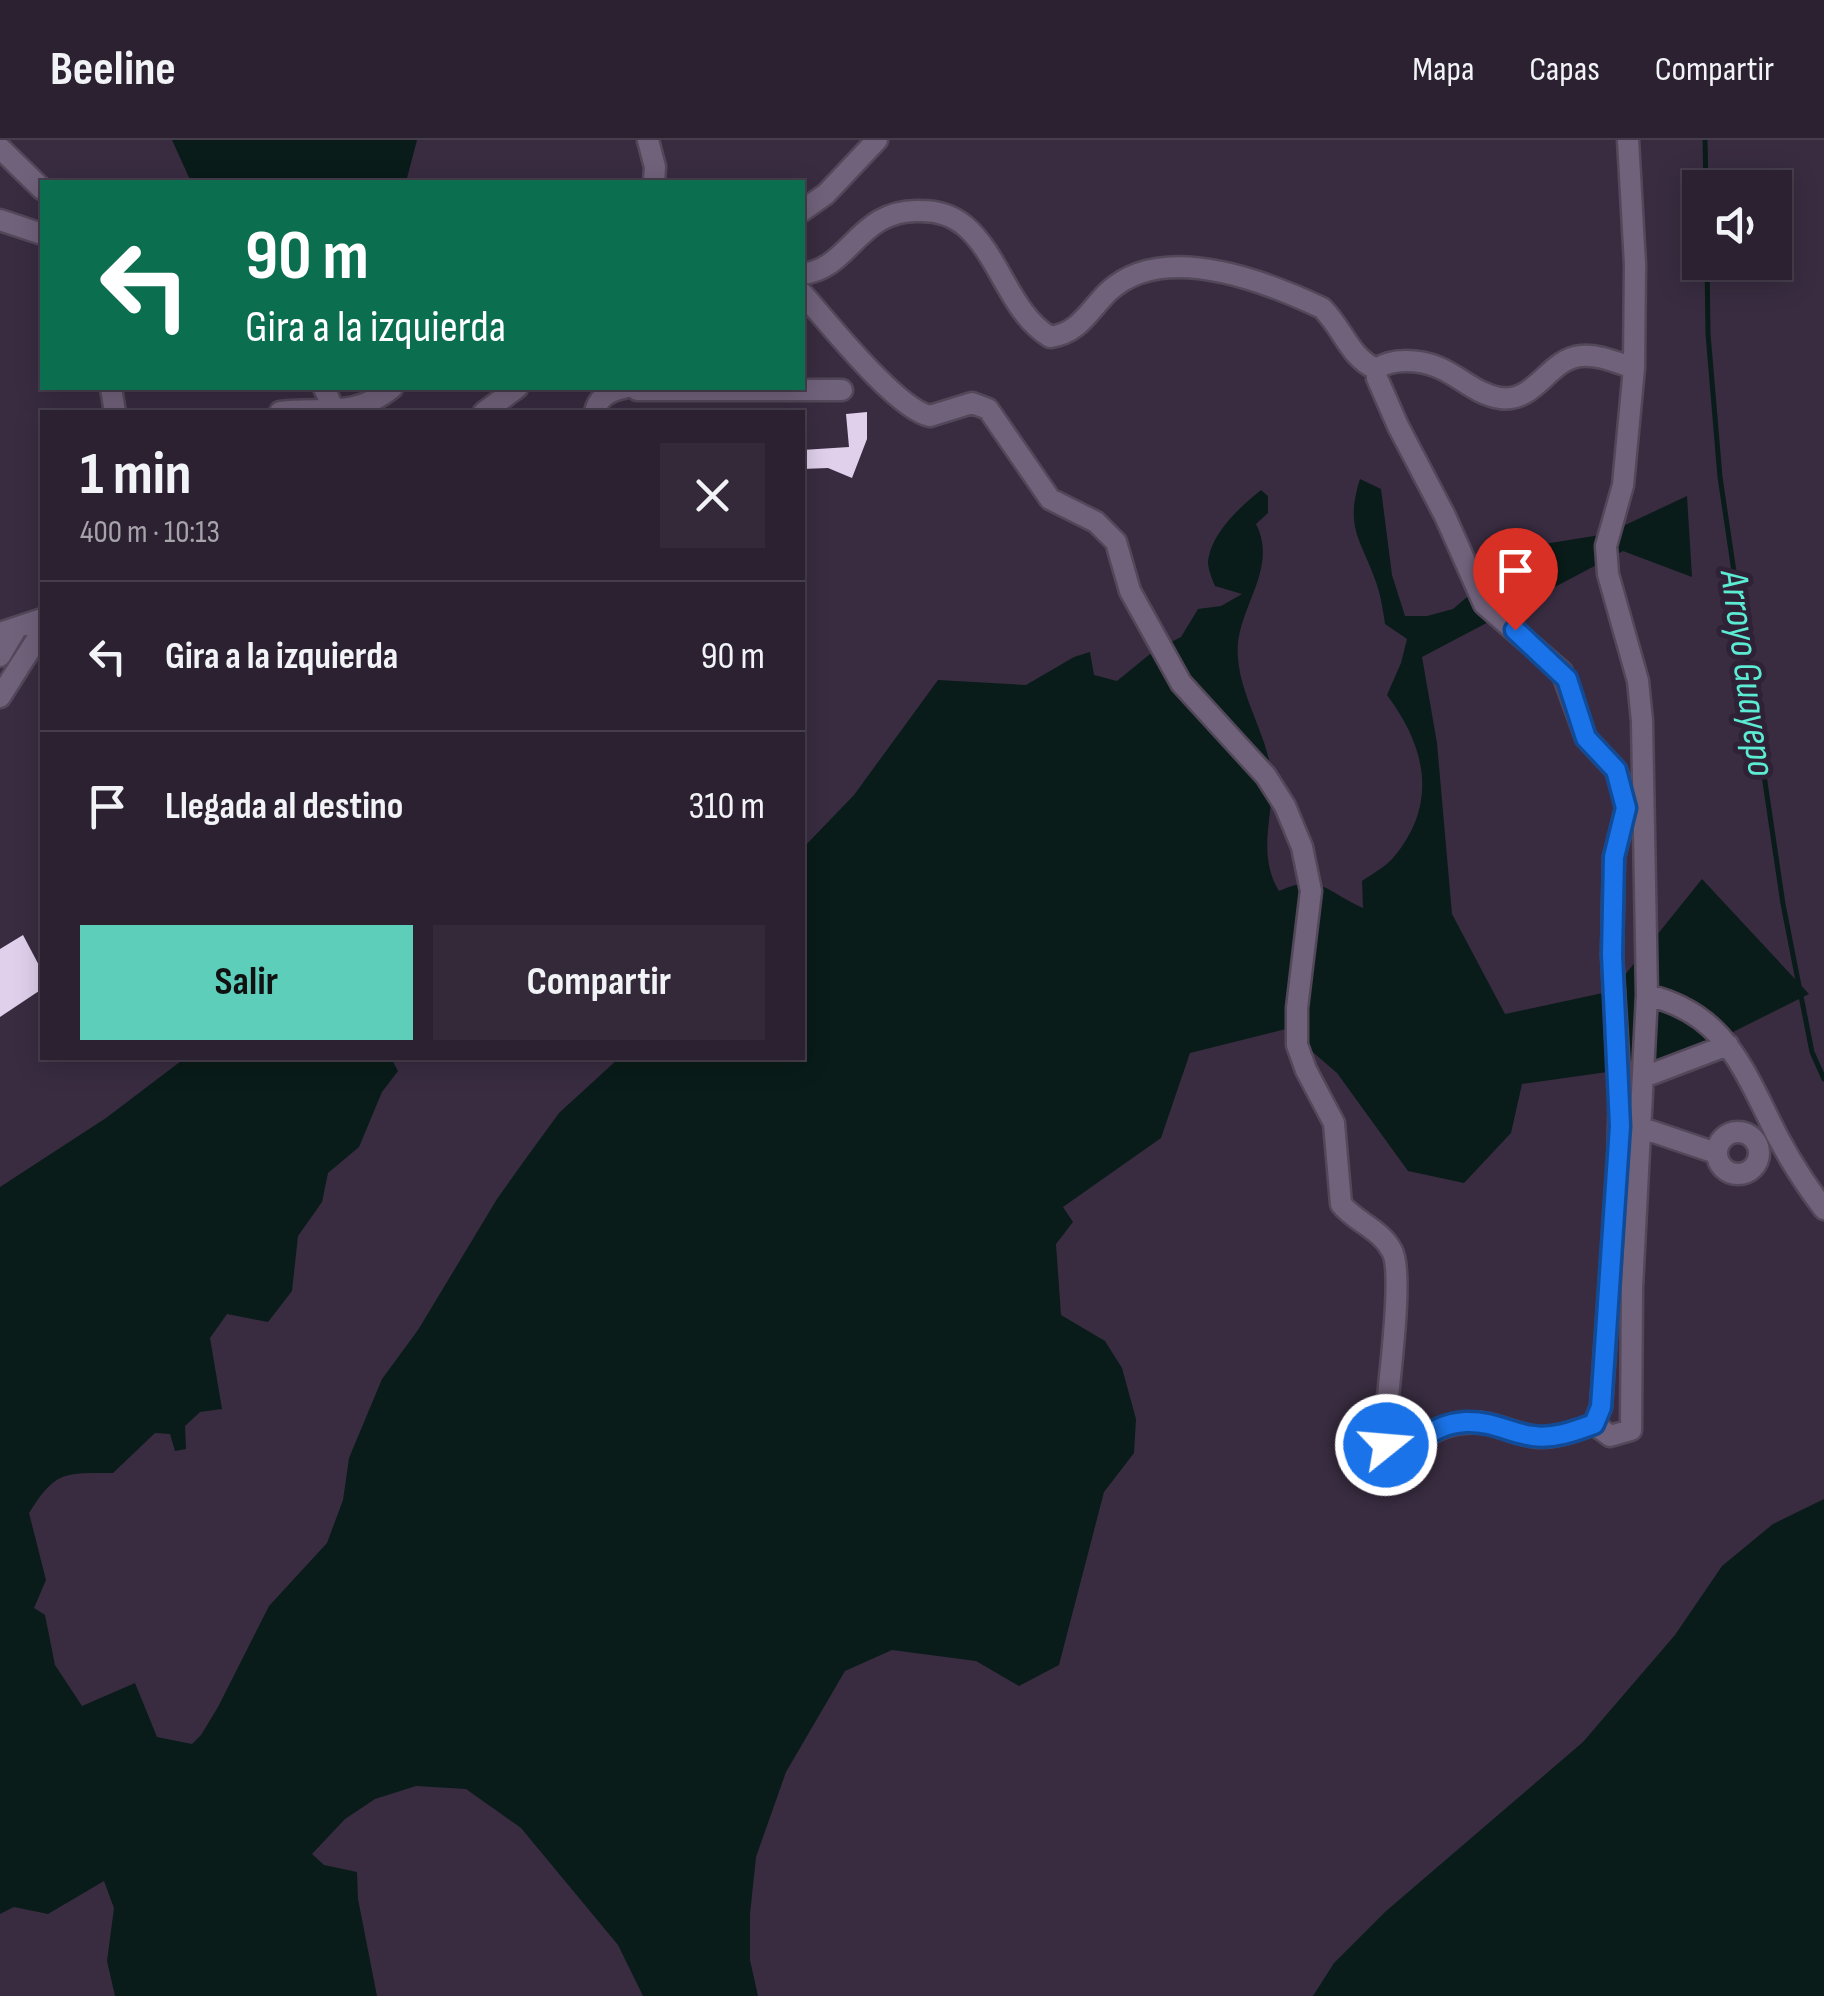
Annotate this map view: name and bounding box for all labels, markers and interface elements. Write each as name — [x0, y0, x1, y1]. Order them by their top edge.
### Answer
text: Beeline — [50, 41, 176, 98]
text: Mapa — [1412, 48, 1474, 91]
text: Capas — [1529, 48, 1600, 91]
text: Compartir — [1655, 48, 1774, 91]
map controls — [1682, 170, 1792, 280]
button: sound — [1682, 170, 1792, 280]
text: 90 m — [245, 215, 369, 299]
icon: left — [80, 220, 210, 350]
text: Gira a la izquierda — [245, 300, 506, 355]
text: 1 min — [80, 439, 192, 511]
button: close — [660, 443, 765, 548]
text: 400 m · 10:13 — [80, 513, 220, 552]
pin — [1473, 528, 1558, 631]
icon: arrive — [1488, 543, 1543, 598]
water label: Arroyo Guayepo — [1709, 565, 1785, 779]
icon: left — [80, 629, 135, 684]
text: Gira a la izquierda — [165, 634, 398, 679]
text: 90 m — [701, 634, 765, 679]
icon: arrive — [80, 779, 135, 834]
text: Llegada al destino — [165, 784, 403, 829]
text: 310 m — [688, 784, 765, 829]
button: Salir — [80, 925, 413, 1040]
button: Compartir — [433, 925, 765, 1040]
position arrow — [1334, 1393, 1438, 1497]

